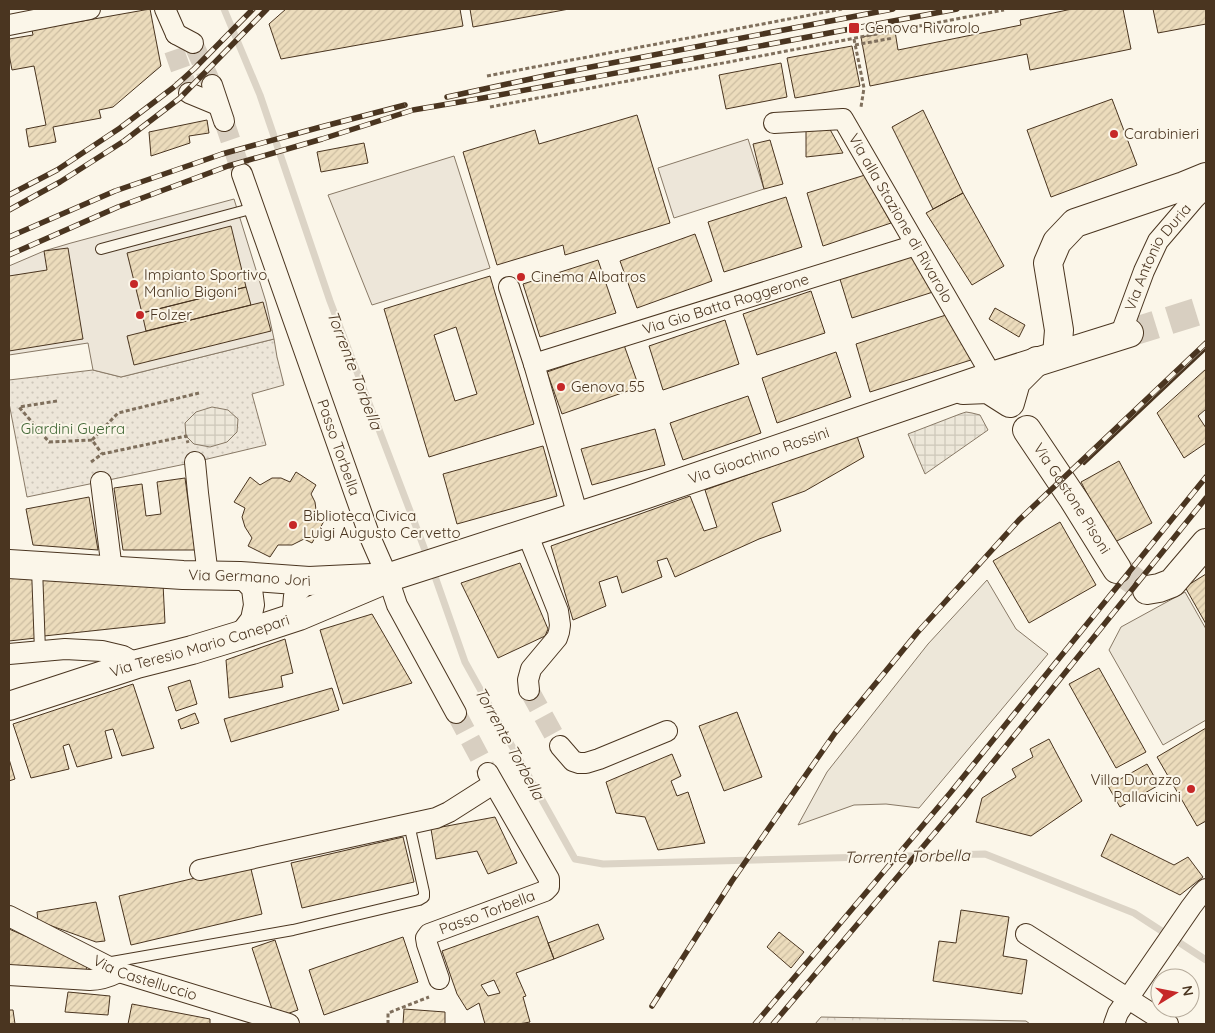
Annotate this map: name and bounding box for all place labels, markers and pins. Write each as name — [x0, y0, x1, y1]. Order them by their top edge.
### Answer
place label: Genova Rivarolo — [865, 18, 980, 37]
marker: Genova Rivarolo — [847, 21, 861, 35]
place label: Carabinieri — [1124, 124, 1199, 143]
marker: Carabinieri — [1108, 128, 1120, 140]
place label: Impianto Sportivo Manlio Bigoni — [144, 265, 267, 301]
place label: Cinema Albatros — [531, 267, 646, 286]
marker: Cinema Albatros — [515, 271, 527, 283]
marker: Impianto Sportivo Manlio Bigoni — [128, 278, 140, 290]
place label: Folzer — [150, 305, 192, 324]
marker: Folzer — [134, 309, 146, 321]
place label: Genova 55 — [571, 377, 645, 396]
marker: Genova 55 — [555, 381, 567, 393]
place label: Biblioteca Civica Luigi Augusto Cervetto — [303, 506, 461, 542]
marker: Biblioteca Civica Luigi Augusto Cervetto — [287, 519, 299, 531]
place label: Villa Durazzo Pallavicini — [1090, 770, 1181, 806]
marker: Villa Durazzo Pallavicini — [1185, 783, 1197, 795]

